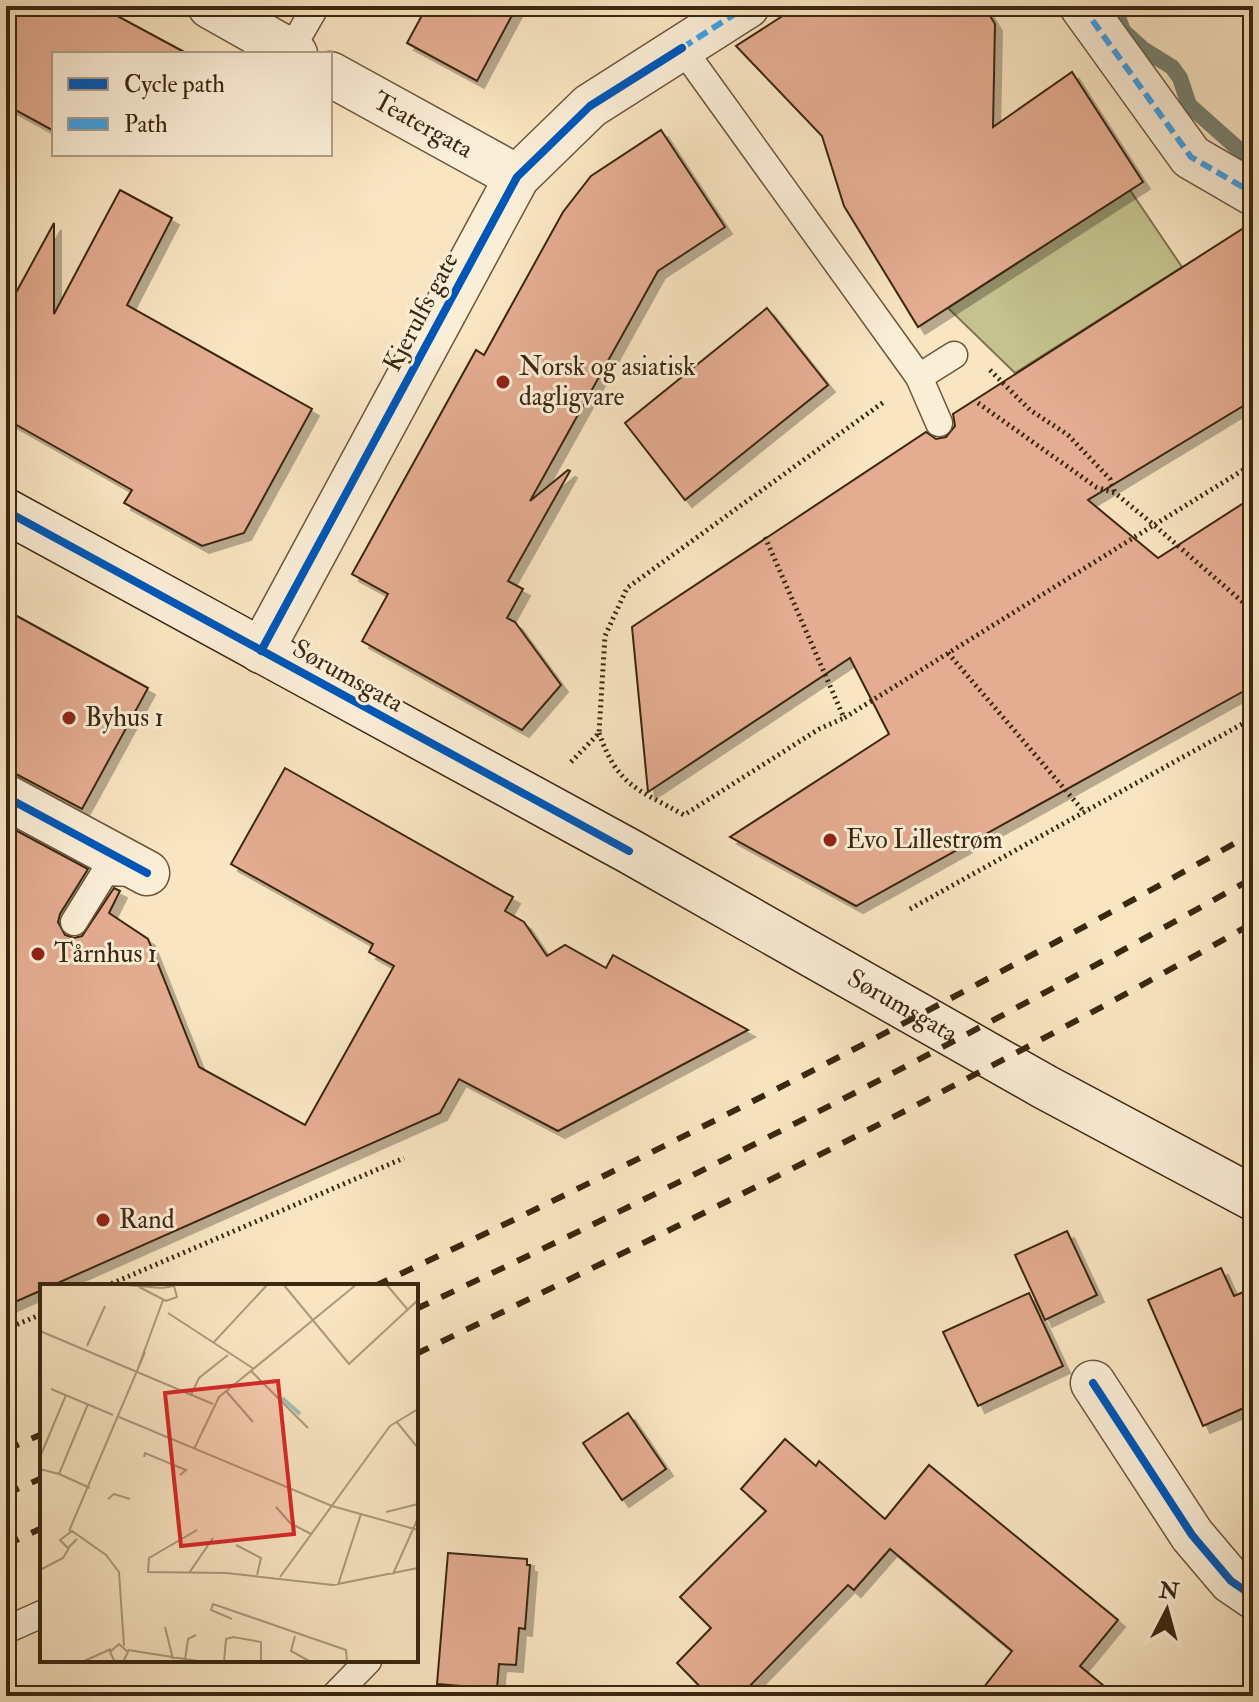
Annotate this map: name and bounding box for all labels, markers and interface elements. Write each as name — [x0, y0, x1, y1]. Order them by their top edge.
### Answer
legend — [52, 52, 332, 156]
text: Cycle path — [124, 69, 225, 100]
street label: Teatergata — [367, 85, 479, 166]
text: Path — [124, 109, 168, 140]
street label: Kjerulfs gate — [376, 247, 466, 377]
place label: Norsk og asiatisk dagligvare — [519, 351, 696, 413]
marker: Norsk og asiatisk dagligvare — [494, 373, 512, 391]
street label: Sørumsgata — [287, 632, 409, 720]
place label: Byhus 1 — [85, 702, 164, 734]
marker: Byhus 1 — [60, 709, 78, 727]
place label: Evo Lillestrøm — [846, 824, 1003, 856]
marker: Evo Lillestrøm — [821, 831, 839, 849]
place label: Tårnhus 1 — [54, 938, 157, 970]
marker: Tårnhus 1 — [29, 945, 47, 963]
street label: Sørumsgata — [841, 962, 964, 1050]
place label: Rand — [119, 1204, 175, 1236]
marker: Rand — [94, 1211, 112, 1229]
inset map — [40, 1284, 418, 1662]
north arrow — [1127, 1570, 1207, 1650]
text: N — [1157, 1576, 1181, 1606]

